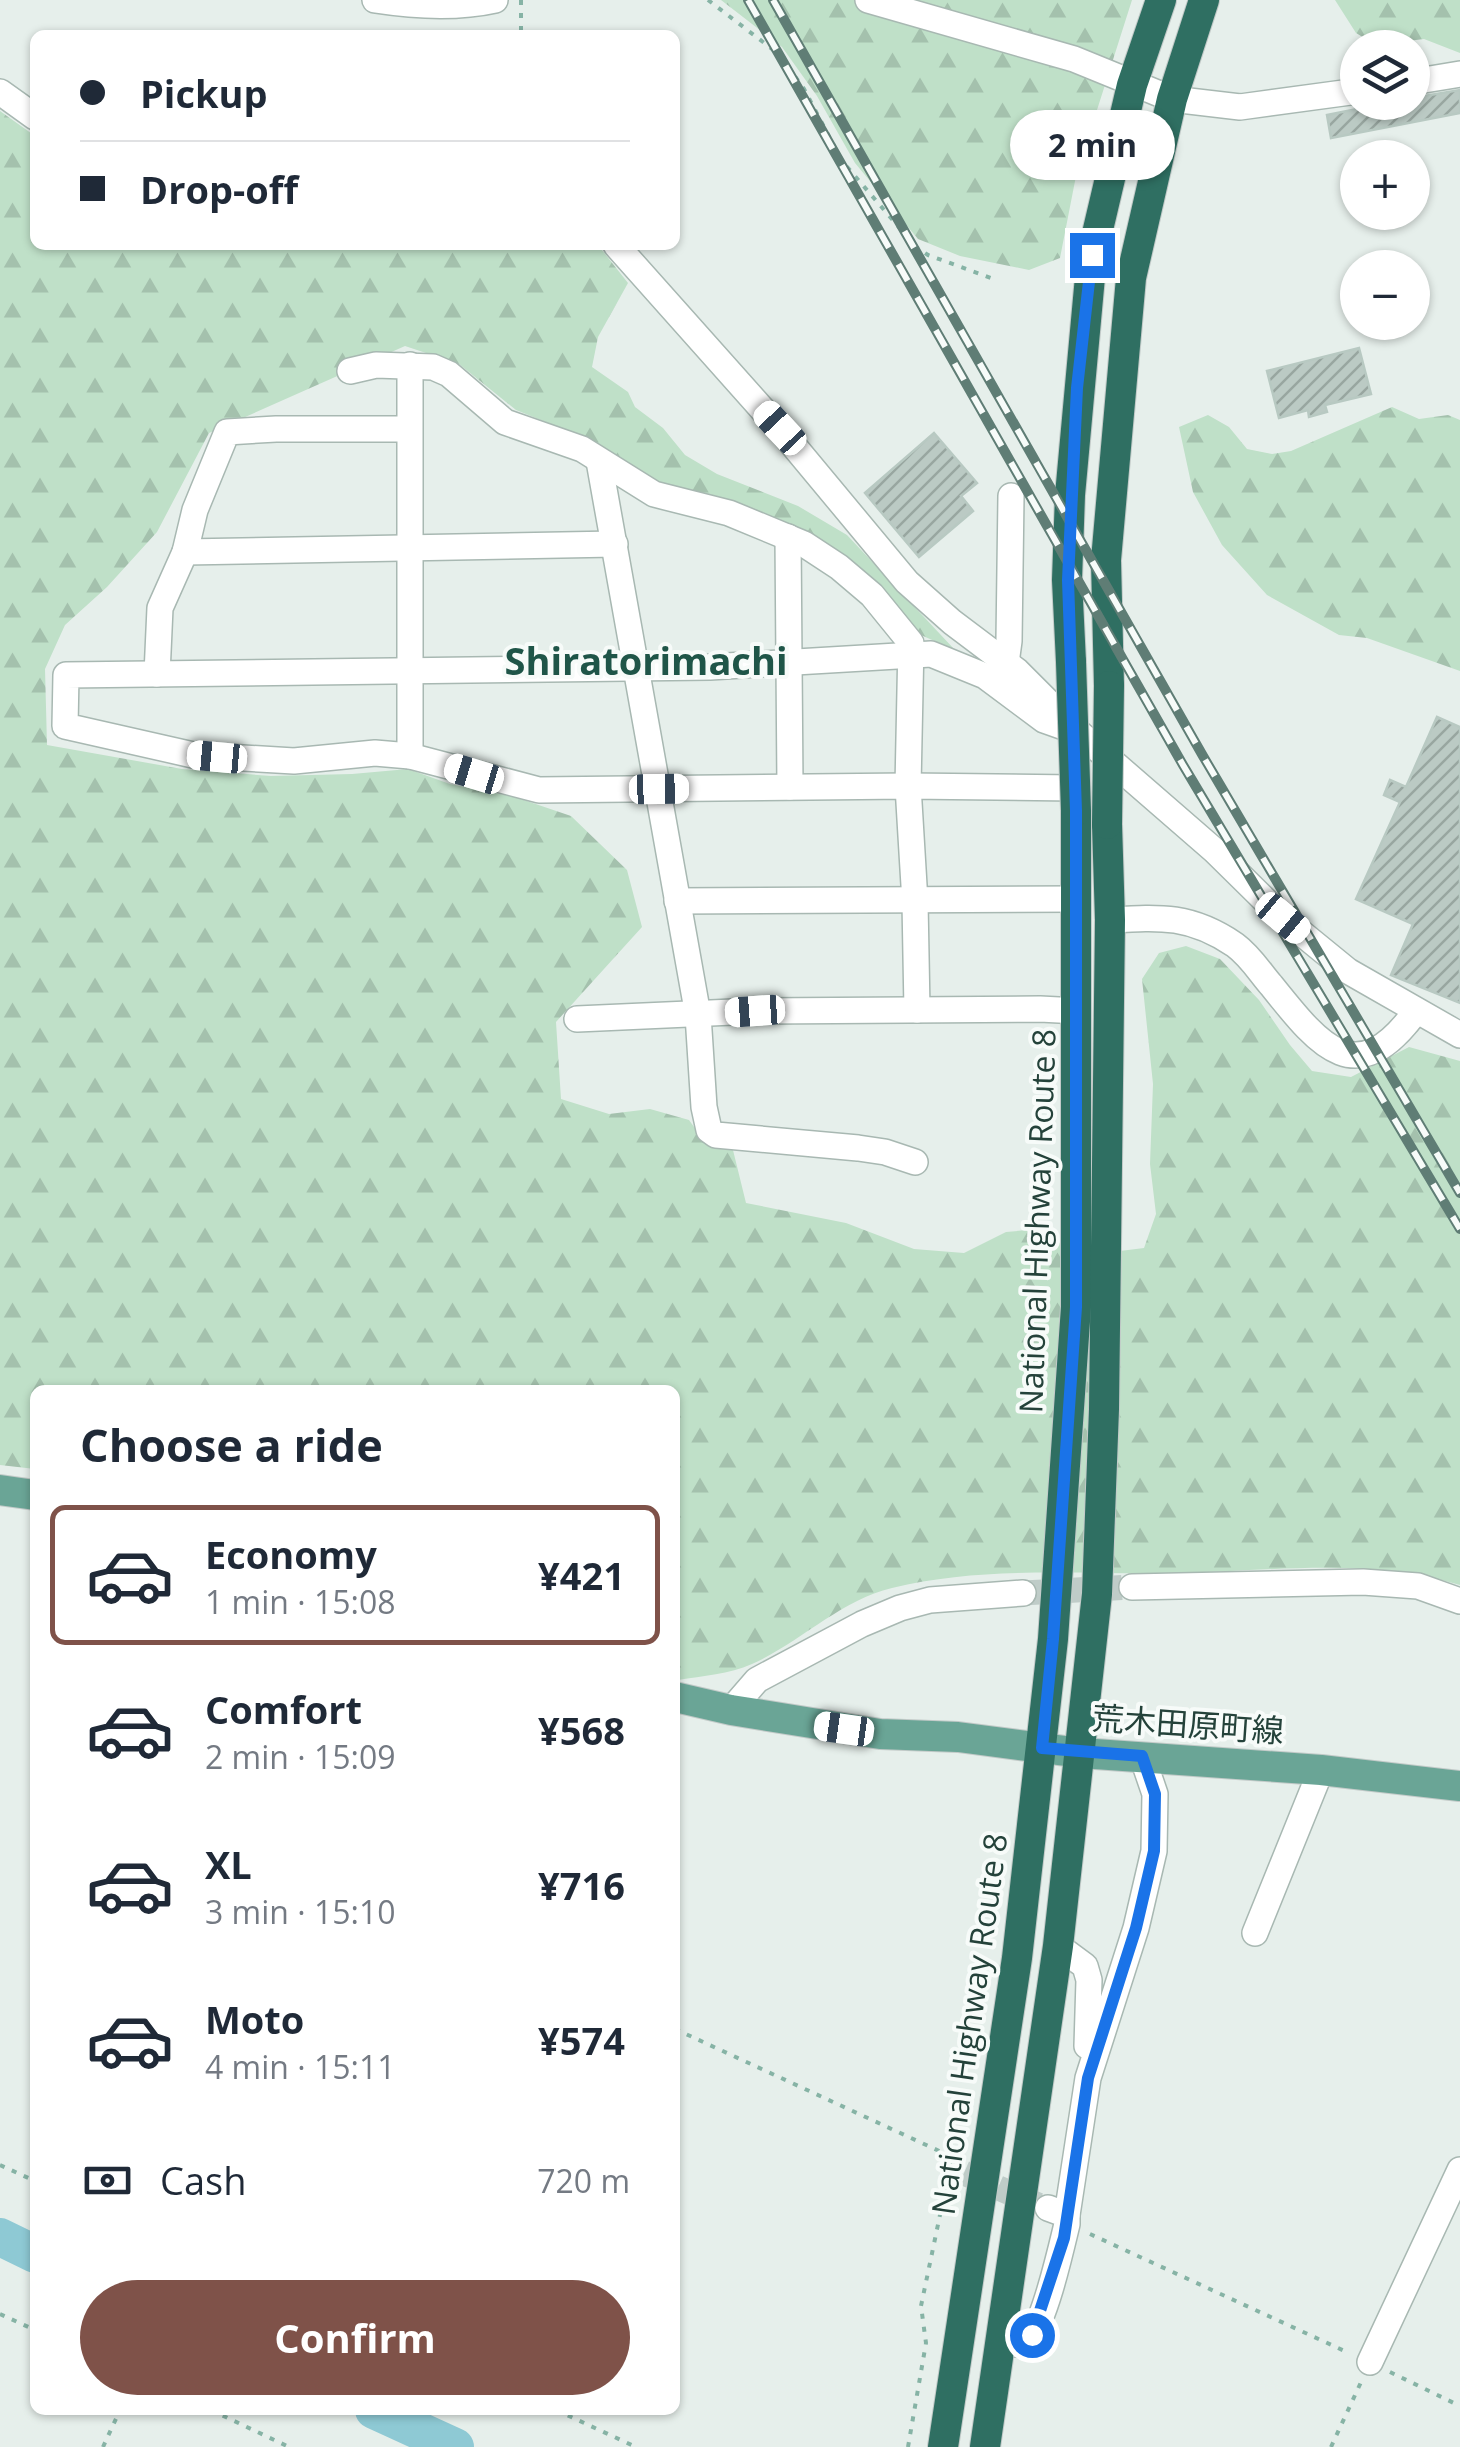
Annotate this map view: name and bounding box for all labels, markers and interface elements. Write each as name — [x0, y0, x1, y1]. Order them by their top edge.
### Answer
map controls — [1340, 30, 1430, 340]
button: layers — [1340, 30, 1430, 120]
text: Pickup — [140, 67, 268, 119]
callout: 2 min — [1010, 110, 1174, 180]
text: 2 min — [1048, 123, 1137, 166]
button: + — [1340, 140, 1430, 230]
text: Drop-off — [140, 163, 298, 215]
route end — [1070, 233, 1115, 278]
button: − — [1340, 250, 1430, 340]
car — [749, 396, 811, 460]
district label: Shiratorimachi — [505, 634, 787, 686]
car — [186, 739, 248, 775]
car — [441, 751, 507, 797]
car — [629, 773, 689, 805]
car — [1250, 887, 1316, 949]
car — [724, 994, 786, 1028]
street label: National Highway Route 8 — [1008, 1028, 1065, 1414]
text: Choose a ride — [80, 1414, 383, 1475]
text: Economy — [205, 1528, 377, 1580]
icon: car — [85, 1530, 175, 1620]
text: ¥421 — [538, 1549, 625, 1601]
text: 1 min · 15:08 — [205, 1580, 396, 1623]
text: Comfort — [205, 1683, 362, 1735]
icon: car — [85, 1685, 175, 1775]
street label: 荒木田原町線 — [1091, 1695, 1285, 1752]
text: ¥568 — [538, 1704, 625, 1756]
car — [812, 1710, 876, 1748]
text: 2 min · 15:09 — [205, 1735, 396, 1778]
street label: National Highway Route 8 — [920, 1830, 1017, 2217]
text: XL — [205, 1838, 252, 1890]
icon: car — [85, 1840, 175, 1930]
text: ¥716 — [538, 1859, 625, 1911]
text: 3 min · 15:10 — [205, 1890, 396, 1933]
text: Moto — [205, 1993, 304, 2045]
icon: car — [85, 1995, 175, 2085]
text: ¥574 — [538, 2014, 625, 2066]
text: 4 min · 15:11 — [205, 2045, 396, 2088]
icon: cash — [80, 2153, 135, 2208]
text: Cash — [160, 2154, 246, 2206]
text: 720 m — [537, 2159, 630, 2202]
button: Confirm — [80, 2280, 630, 2395]
route start — [1010, 2313, 1055, 2358]

